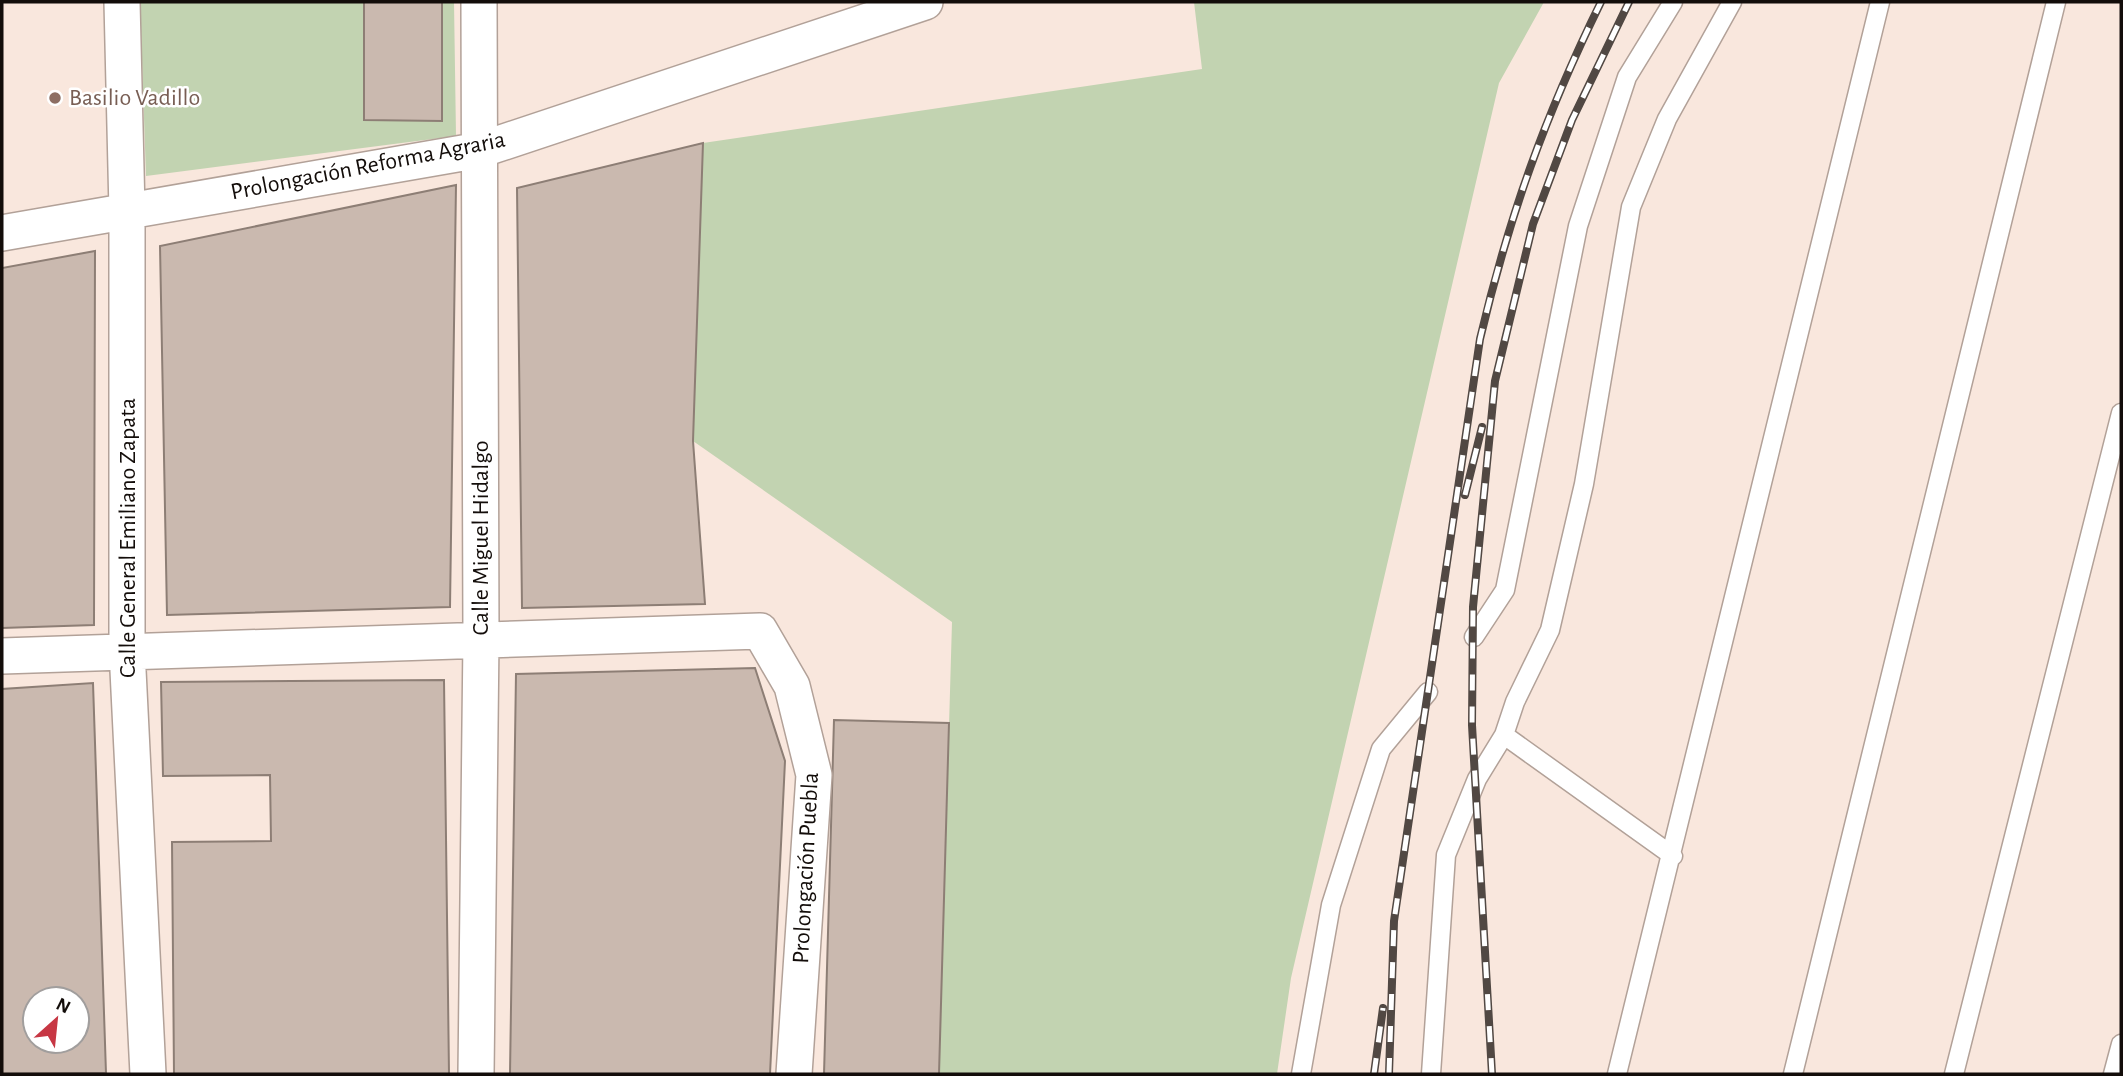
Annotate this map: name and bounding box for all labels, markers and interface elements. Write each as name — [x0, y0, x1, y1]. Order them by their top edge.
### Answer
place label: Basilio Vadillo — [69, 86, 200, 110]
marker: Basilio Vadillo — [47, 90, 63, 106]
street label: Prolongación Reforma Agraria — [229, 128, 507, 204]
street label: Calle General Emiliano Zapata — [116, 398, 140, 678]
street label: Calle Miguel Hidalgo — [469, 440, 493, 636]
street label: Prolongación Puebla — [789, 772, 823, 964]
north arrow — [21, 985, 91, 1055]
text: N — [53, 995, 73, 1018]

